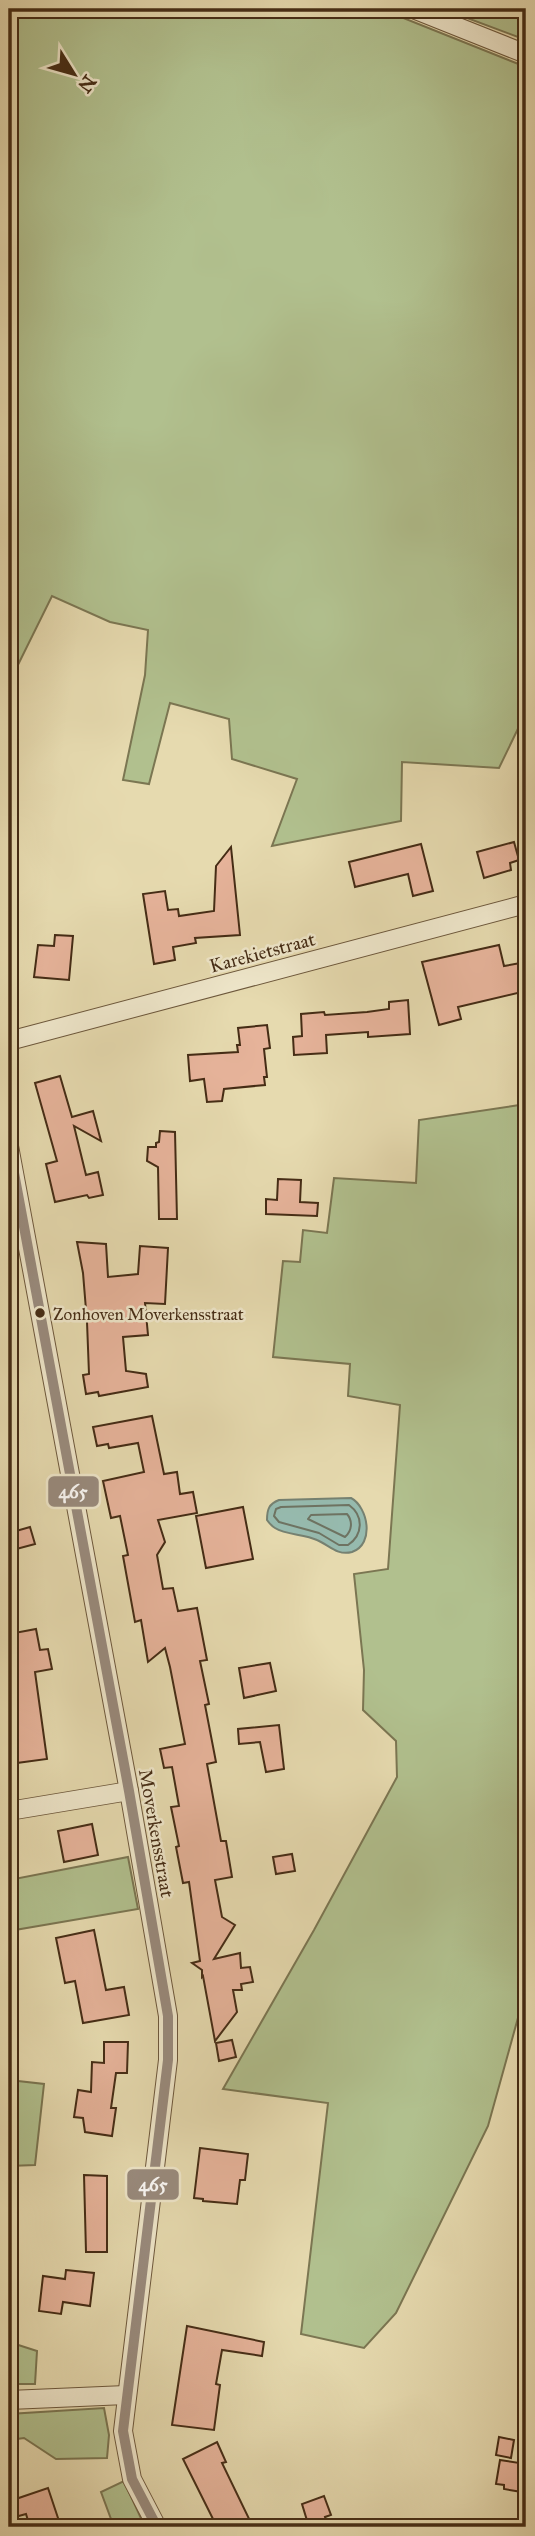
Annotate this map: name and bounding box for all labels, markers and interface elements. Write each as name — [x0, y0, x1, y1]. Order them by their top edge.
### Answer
north arrow — [38, 38, 108, 108]
text: N — [73, 71, 101, 97]
street label: Karekietstraat — [207, 927, 318, 978]
place label: Zonhoven Moverkensstraat — [53, 1304, 244, 1325]
marker: Zonhoven Moverkensstraat — [33, 1306, 47, 1320]
line badge: 465 — [47, 1475, 100, 1508]
text: 465 — [58, 1480, 88, 1504]
street label: Moverkensstraat — [134, 1767, 179, 1899]
line badge: 465 — [126, 2168, 180, 2201]
text: 465 — [138, 2173, 168, 2197]

